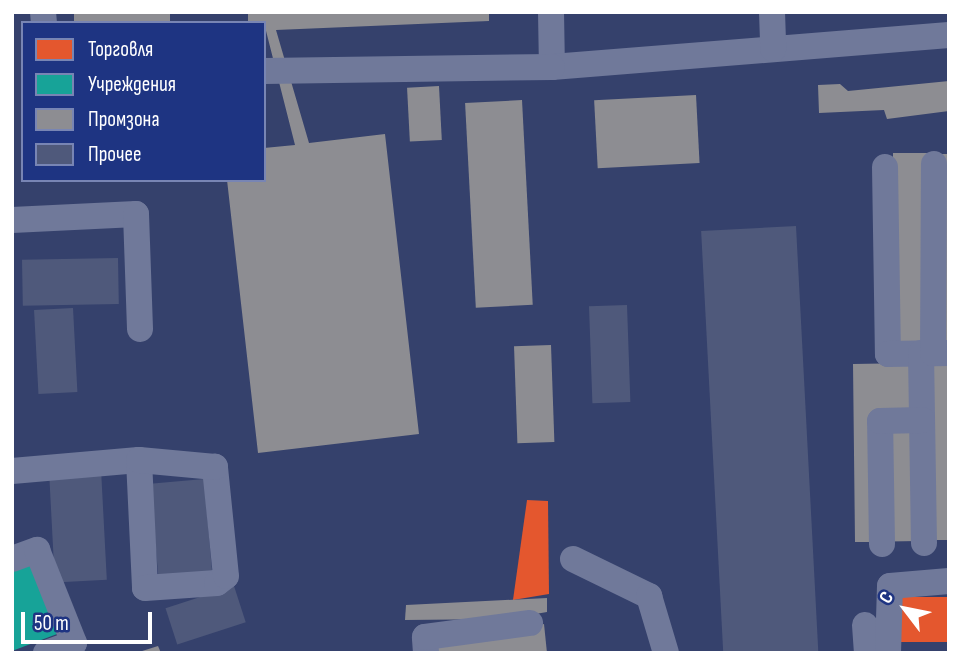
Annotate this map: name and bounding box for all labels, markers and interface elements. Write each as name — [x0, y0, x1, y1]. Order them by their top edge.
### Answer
legend — [21, 21, 266, 182]
text: Торговля — [88, 37, 153, 62]
text: Учреждения — [88, 72, 176, 97]
text: Промзона — [88, 107, 159, 132]
text: Прочее — [88, 142, 141, 167]
north arrow — [870, 574, 940, 644]
text: С — [874, 587, 899, 608]
scale bar — [24, 598, 156, 642]
text: 50 m — [34, 611, 69, 636]

